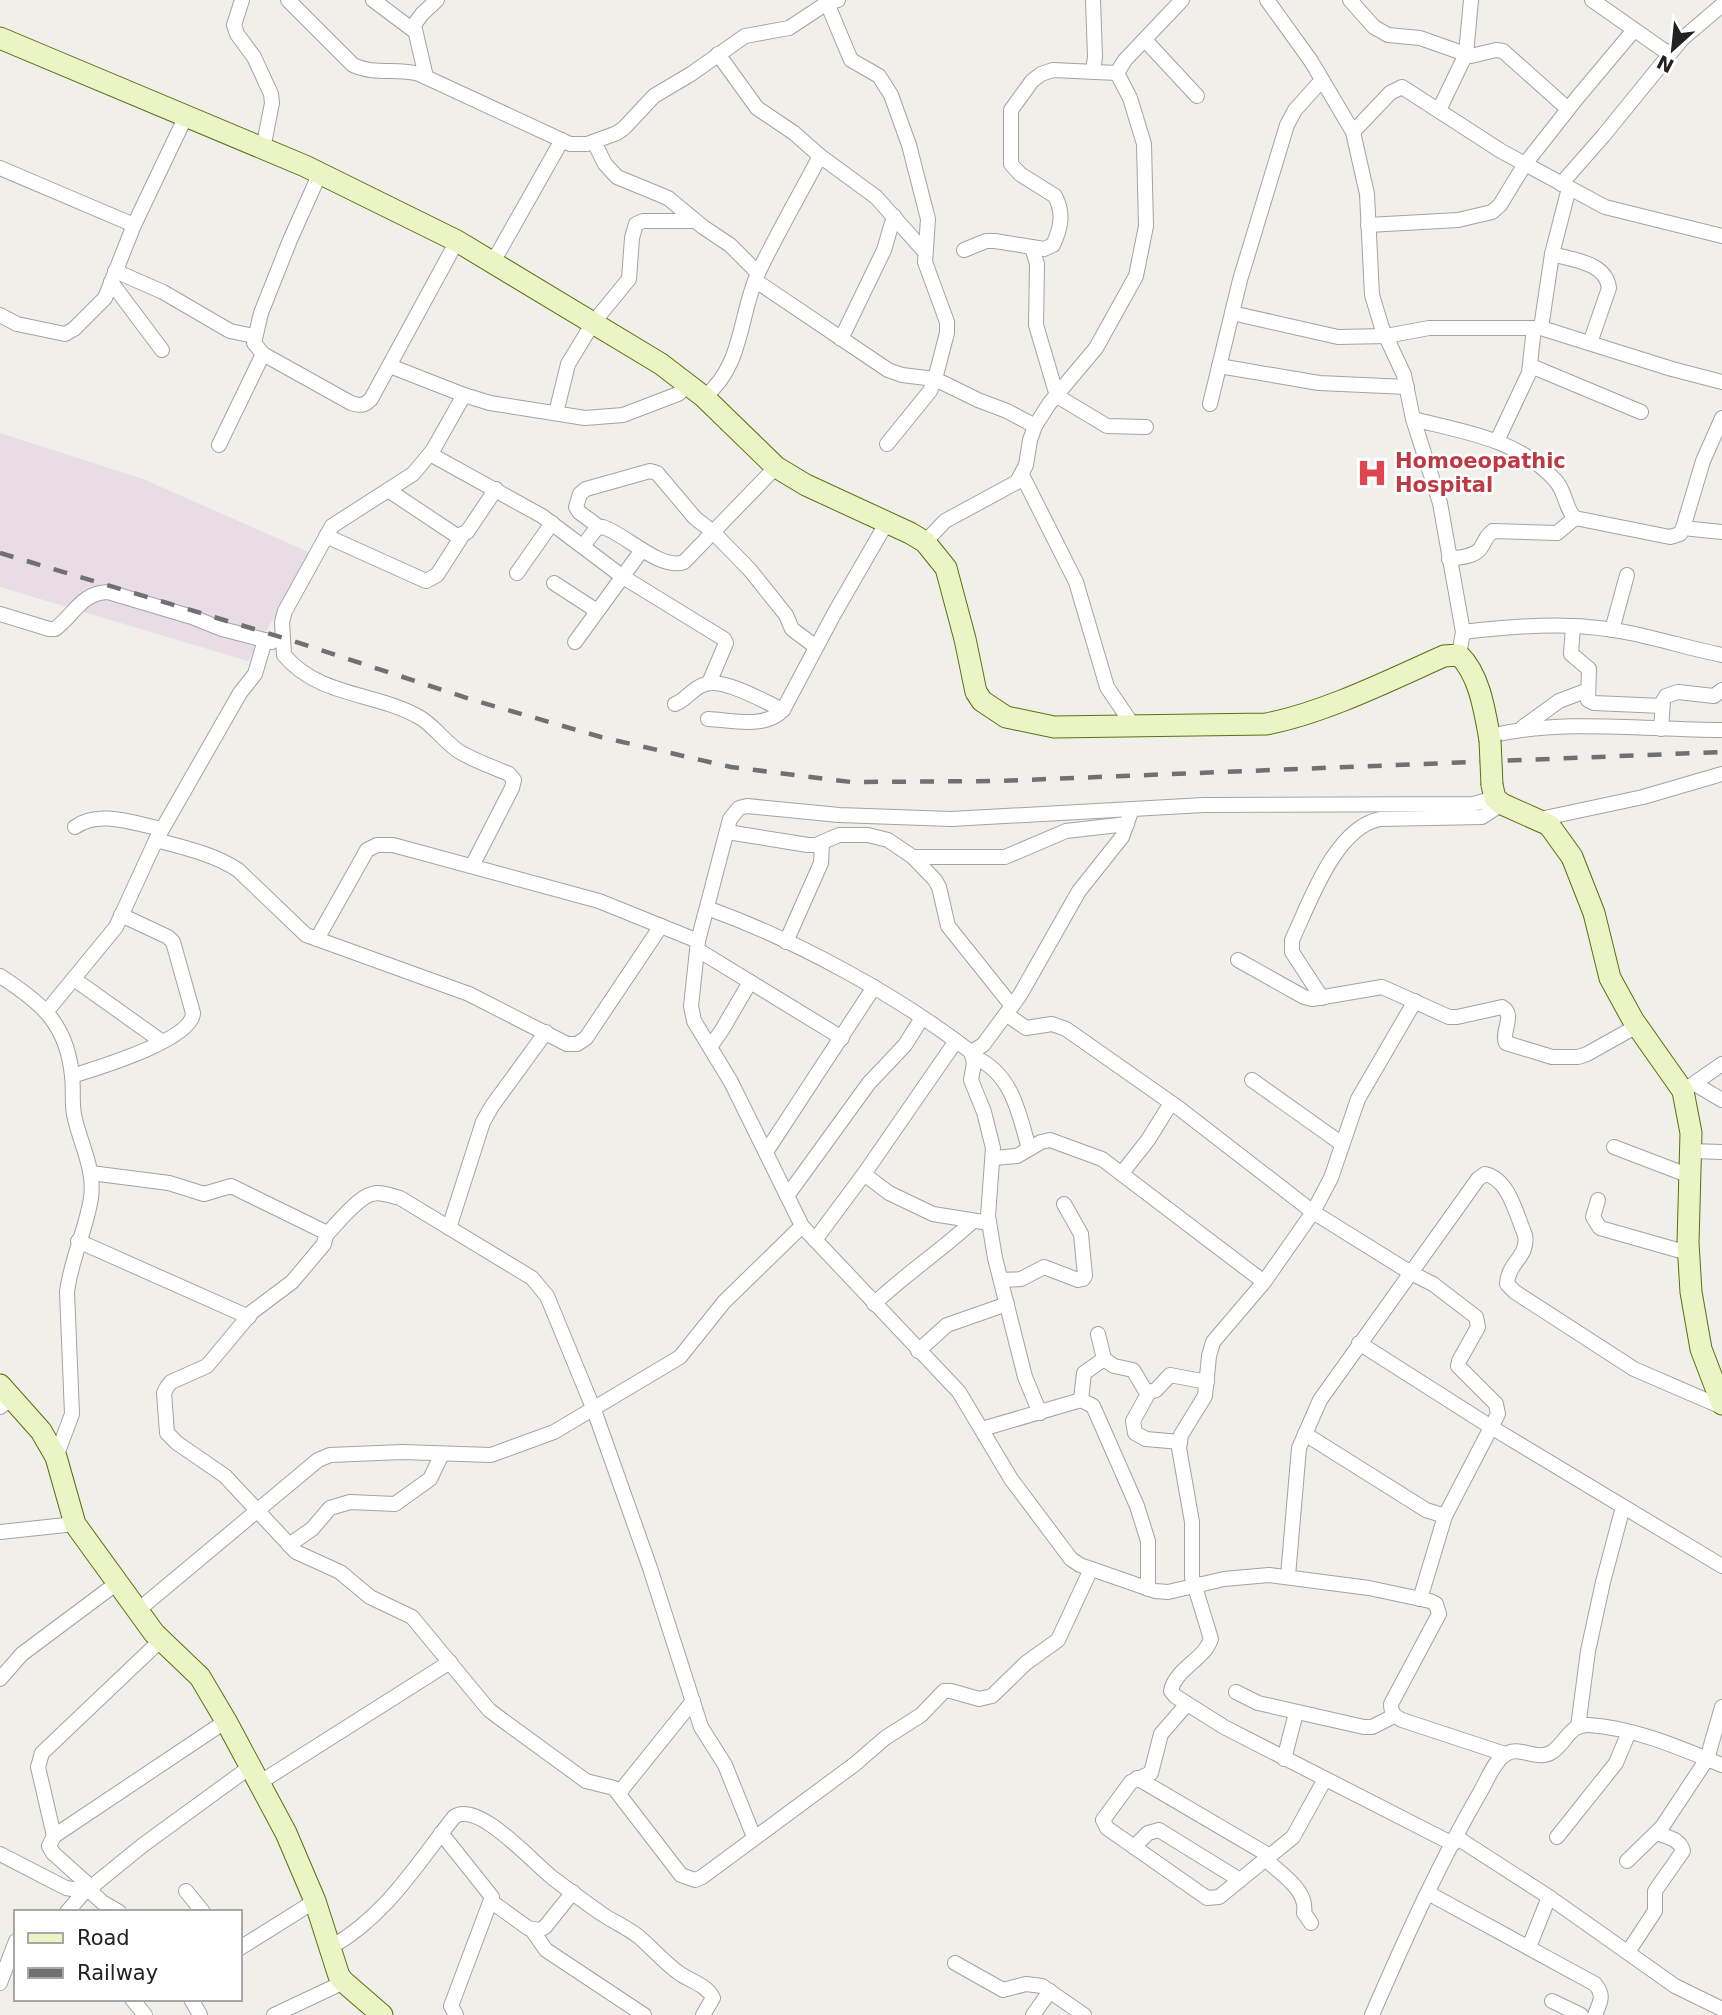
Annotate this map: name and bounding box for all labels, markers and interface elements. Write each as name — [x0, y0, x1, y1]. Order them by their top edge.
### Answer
north arrow — [1638, 14, 1708, 84]
text: N — [1653, 51, 1677, 78]
place label: Homoeopathic Hospital — [1395, 449, 1566, 497]
hospital icon: Homoeopathic Hospital — [1355, 456, 1389, 490]
legend — [14, 1910, 242, 2001]
text: Road — [77, 1926, 130, 1950]
text: Railway — [77, 1961, 158, 1985]

